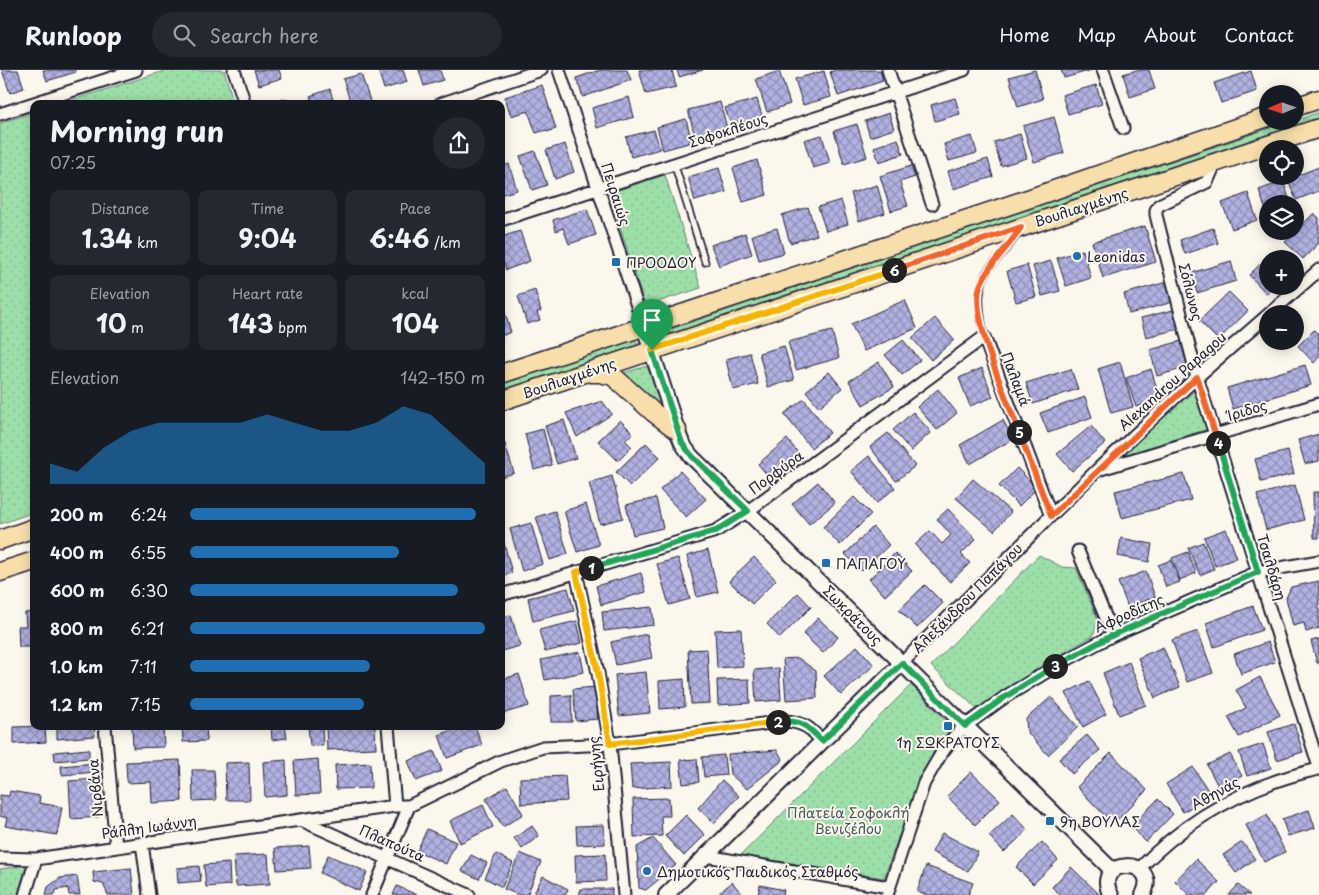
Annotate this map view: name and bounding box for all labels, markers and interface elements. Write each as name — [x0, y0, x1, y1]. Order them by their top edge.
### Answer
search box — [152, 12, 502, 57]
text: Runloop — [25, 17, 122, 53]
icon: search — [170, 21, 198, 49]
text: Search here — [210, 21, 318, 49]
text: Home — [999, 21, 1049, 48]
text: Map — [1077, 21, 1116, 48]
text: About — [1144, 21, 1196, 48]
text: Contact — [1224, 21, 1294, 48]
north arrow — [1259, 85, 1304, 130]
map controls — [1259, 85, 1304, 350]
street label: Σοφοκλέους — [686, 107, 770, 153]
text: Morning run — [50, 109, 224, 152]
button: share — [433, 117, 485, 169]
button: locate — [1259, 140, 1304, 185]
text: 07:25 — [50, 150, 96, 174]
street label: Πειραιώς — [596, 160, 636, 228]
street label: Βουλιαγμένης — [1031, 182, 1131, 232]
button: layers — [1259, 195, 1304, 240]
text: Distance — [90, 198, 149, 219]
text: Time — [251, 198, 284, 219]
text: Pace — [399, 198, 431, 219]
text: 1.34 — [82, 219, 132, 257]
text: 9:04 — [239, 219, 296, 257]
text: 6:46 — [370, 219, 429, 257]
text: km — [132, 232, 158, 253]
text: /km — [429, 232, 461, 253]
place label: Leonidas — [1087, 246, 1145, 267]
marker: Leonidas — [1071, 250, 1083, 262]
button: + — [1259, 250, 1304, 295]
place label: ΠΡΟΟΔΟΥ — [626, 252, 697, 273]
marker: ΠΡΟΟΔΟΥ — [610, 256, 622, 268]
pin: 6 — [882, 258, 906, 282]
text: 6 — [890, 260, 899, 281]
street label: Σόλωνος — [1174, 261, 1208, 323]
text: Elevation — [90, 283, 150, 304]
text: Heart rate — [232, 283, 303, 304]
text: kcal — [401, 283, 429, 304]
pin — [631, 299, 673, 350]
text: 10 — [96, 304, 126, 342]
text: 143 — [228, 304, 274, 342]
text: 104 — [391, 304, 439, 342]
button: − — [1259, 305, 1304, 350]
icon: arrive — [638, 306, 666, 334]
text: m — [126, 317, 144, 338]
text: bpm — [274, 317, 307, 338]
street label: Alexandrou Papagou — [1113, 327, 1231, 435]
street label: Παλαμά — [996, 349, 1036, 409]
street label: Βουλιαγμένης — [519, 352, 619, 404]
text: Elevation — [50, 365, 119, 389]
text: 142–150 m — [400, 365, 485, 389]
street label: Ίριδος — [1223, 394, 1269, 427]
pin: 5 — [1006, 420, 1032, 444]
text: 5 — [1015, 422, 1024, 443]
pin: 4 — [1206, 430, 1230, 456]
text: 4 — [1214, 433, 1223, 454]
street label: Πορφύρα — [744, 445, 808, 499]
text: 200 m — [50, 502, 104, 526]
text: 6:24 — [130, 502, 167, 526]
street label: Τσαλδάρη — [1252, 531, 1292, 603]
street label: Αλεξάνδρου Παπάγου — [907, 538, 1027, 658]
text: 400 m — [50, 540, 104, 564]
text: 6:55 — [130, 540, 166, 564]
place label: ΠΑΠΑΓΟΥ — [836, 553, 906, 574]
pin: 1 — [578, 556, 604, 580]
marker: ΠΑΠΑΓΟΥ — [820, 557, 832, 569]
text: 1 — [588, 558, 595, 579]
text: 600 m — [50, 578, 104, 602]
text: 6:30 — [130, 578, 168, 602]
street label: Σωκράτους — [818, 580, 888, 650]
street label: Αφροδίτης — [1091, 588, 1167, 638]
text: 800 m — [50, 616, 103, 640]
text: 6:21 — [130, 616, 164, 640]
text: 1.0 km — [50, 654, 103, 678]
text: 7:11 — [130, 654, 157, 678]
pin: 3 — [1042, 654, 1068, 678]
text: 3 — [1051, 656, 1060, 677]
text: 1.2 km — [50, 692, 103, 716]
text: 7:15 — [130, 692, 161, 716]
pin: 2 — [766, 710, 790, 734]
text: 2 — [774, 712, 783, 733]
marker: 1η ΣΩΚΡΑΤΟΥΣ — [942, 720, 954, 732]
place label: 1η ΣΩΚΡΑΤΟΥΣ — [896, 732, 1000, 753]
street label: Ειρήνης — [583, 735, 609, 793]
street label: Νιρβάνα — [82, 758, 108, 818]
street label: Αθηνάς — [1187, 771, 1243, 815]
park label: Πλατεία Σοφοκλή Βενιζέλου — [787, 802, 909, 839]
street label: Ράλλη Ιωάννη — [100, 810, 198, 844]
place label: 9η ΒΟΥΛΑΣ — [1060, 811, 1141, 832]
marker: 9η ΒΟΥΛΑΣ — [1044, 815, 1056, 827]
street label: Πλαπούτα — [356, 819, 428, 867]
place label: Δημοτικός Παιδικός Σταθμός — [657, 861, 858, 882]
marker: Δημοτικός Παιδικός Σταθμός — [641, 865, 653, 877]

